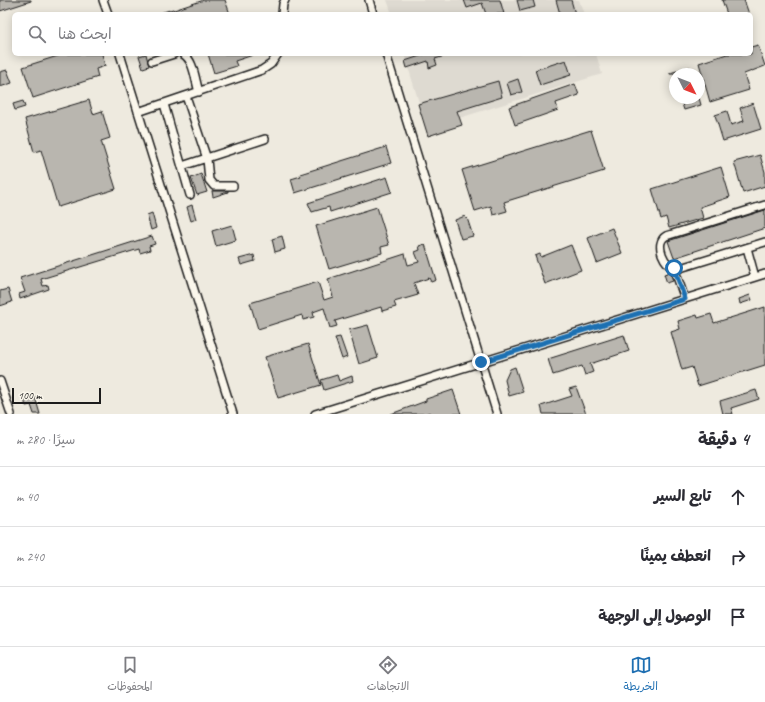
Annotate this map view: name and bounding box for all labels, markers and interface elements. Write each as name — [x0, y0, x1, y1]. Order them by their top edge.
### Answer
search box — [12, 12, 753, 56]
icon: search — [26, 23, 48, 45]
text: ابحث هنا — [58, 25, 112, 44]
north arrow — [669, 68, 705, 104]
route start — [665, 259, 683, 277]
route end — [472, 353, 490, 371]
scale bar — [12, 386, 101, 405]
text: 100 m — [18, 388, 42, 402]
text: 4 دقيقة — [698, 429, 749, 450]
text: سيرًا · 280 m — [16, 432, 75, 448]
icon: ahead — [727, 486, 749, 508]
text: تابع السير — [654, 487, 711, 506]
text: 40 m — [16, 489, 38, 505]
icon: right — [727, 546, 749, 568]
text: انعطف يمينًا — [640, 547, 711, 566]
text: 240 m — [16, 549, 44, 565]
icon: arrive — [727, 606, 749, 628]
text: الوصول إلى الوجهة — [598, 607, 711, 626]
tab: المحفوظات — [107, 654, 152, 696]
tab: الاتجاهات — [367, 654, 409, 696]
tab: الخريطة — [624, 654, 658, 696]

